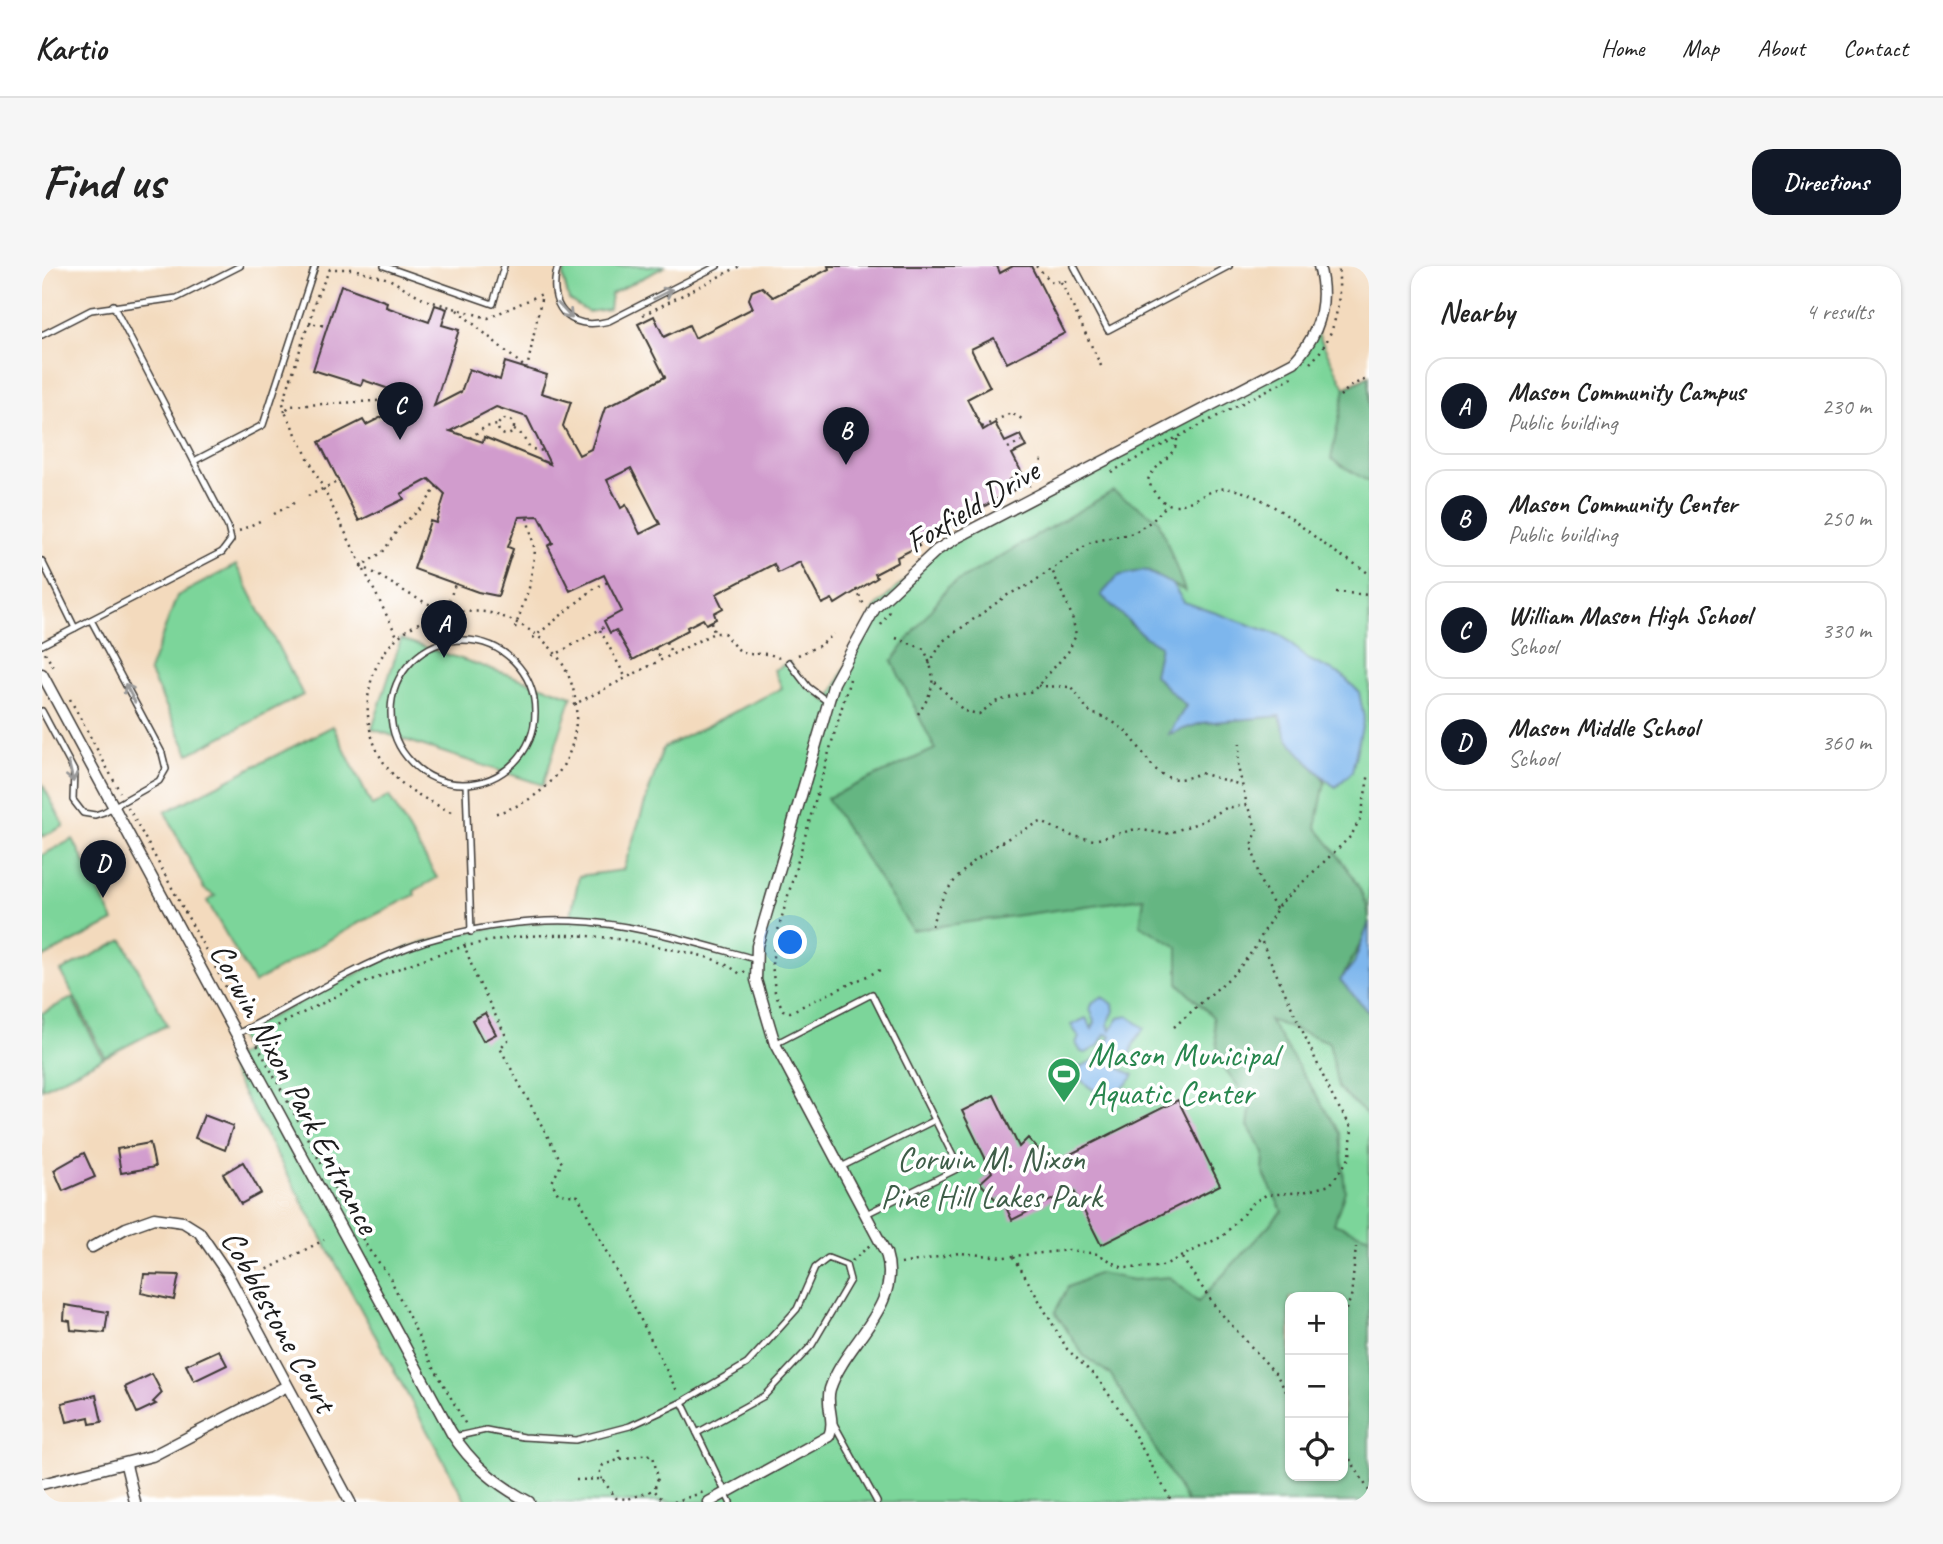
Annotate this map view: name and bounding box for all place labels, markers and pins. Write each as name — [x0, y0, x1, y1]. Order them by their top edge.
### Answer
pin: C — [377, 382, 423, 440]
pin: B — [823, 407, 869, 465]
pin: A — [421, 600, 467, 658]
pin: D — [80, 840, 126, 898]
place label: Mason Municipal Aquatic Center — [1088, 1034, 1284, 1114]
sports icon: Mason Municipal Aquatic Center — [1045, 1055, 1083, 1104]

